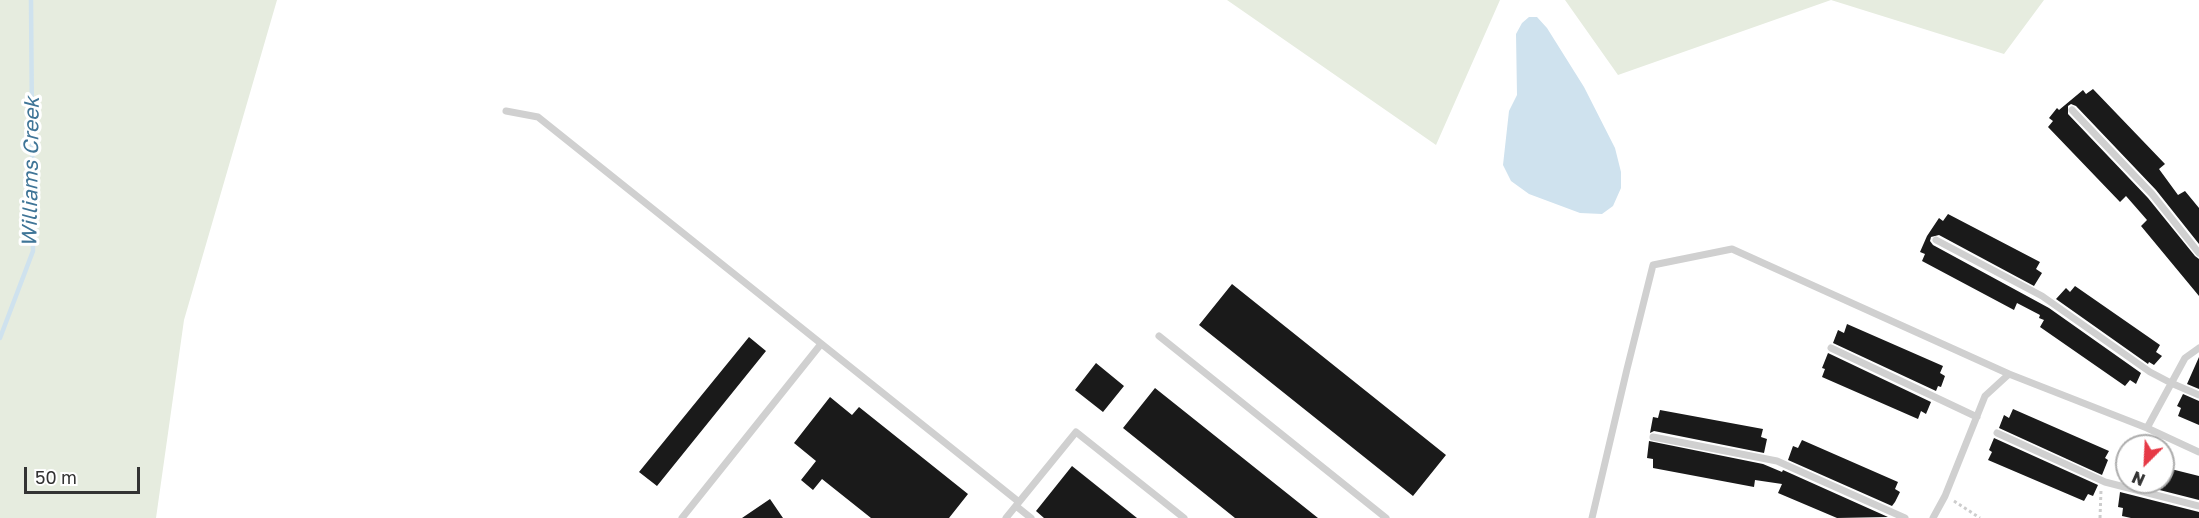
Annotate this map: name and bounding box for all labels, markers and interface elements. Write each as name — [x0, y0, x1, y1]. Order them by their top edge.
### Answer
water label: Williams Creek — [17, 97, 45, 247]
north arrow — [2115, 434, 2175, 494]
scale bar — [27, 455, 142, 493]
text: 50 m — [35, 466, 77, 488]
text: N — [2129, 467, 2148, 490]

